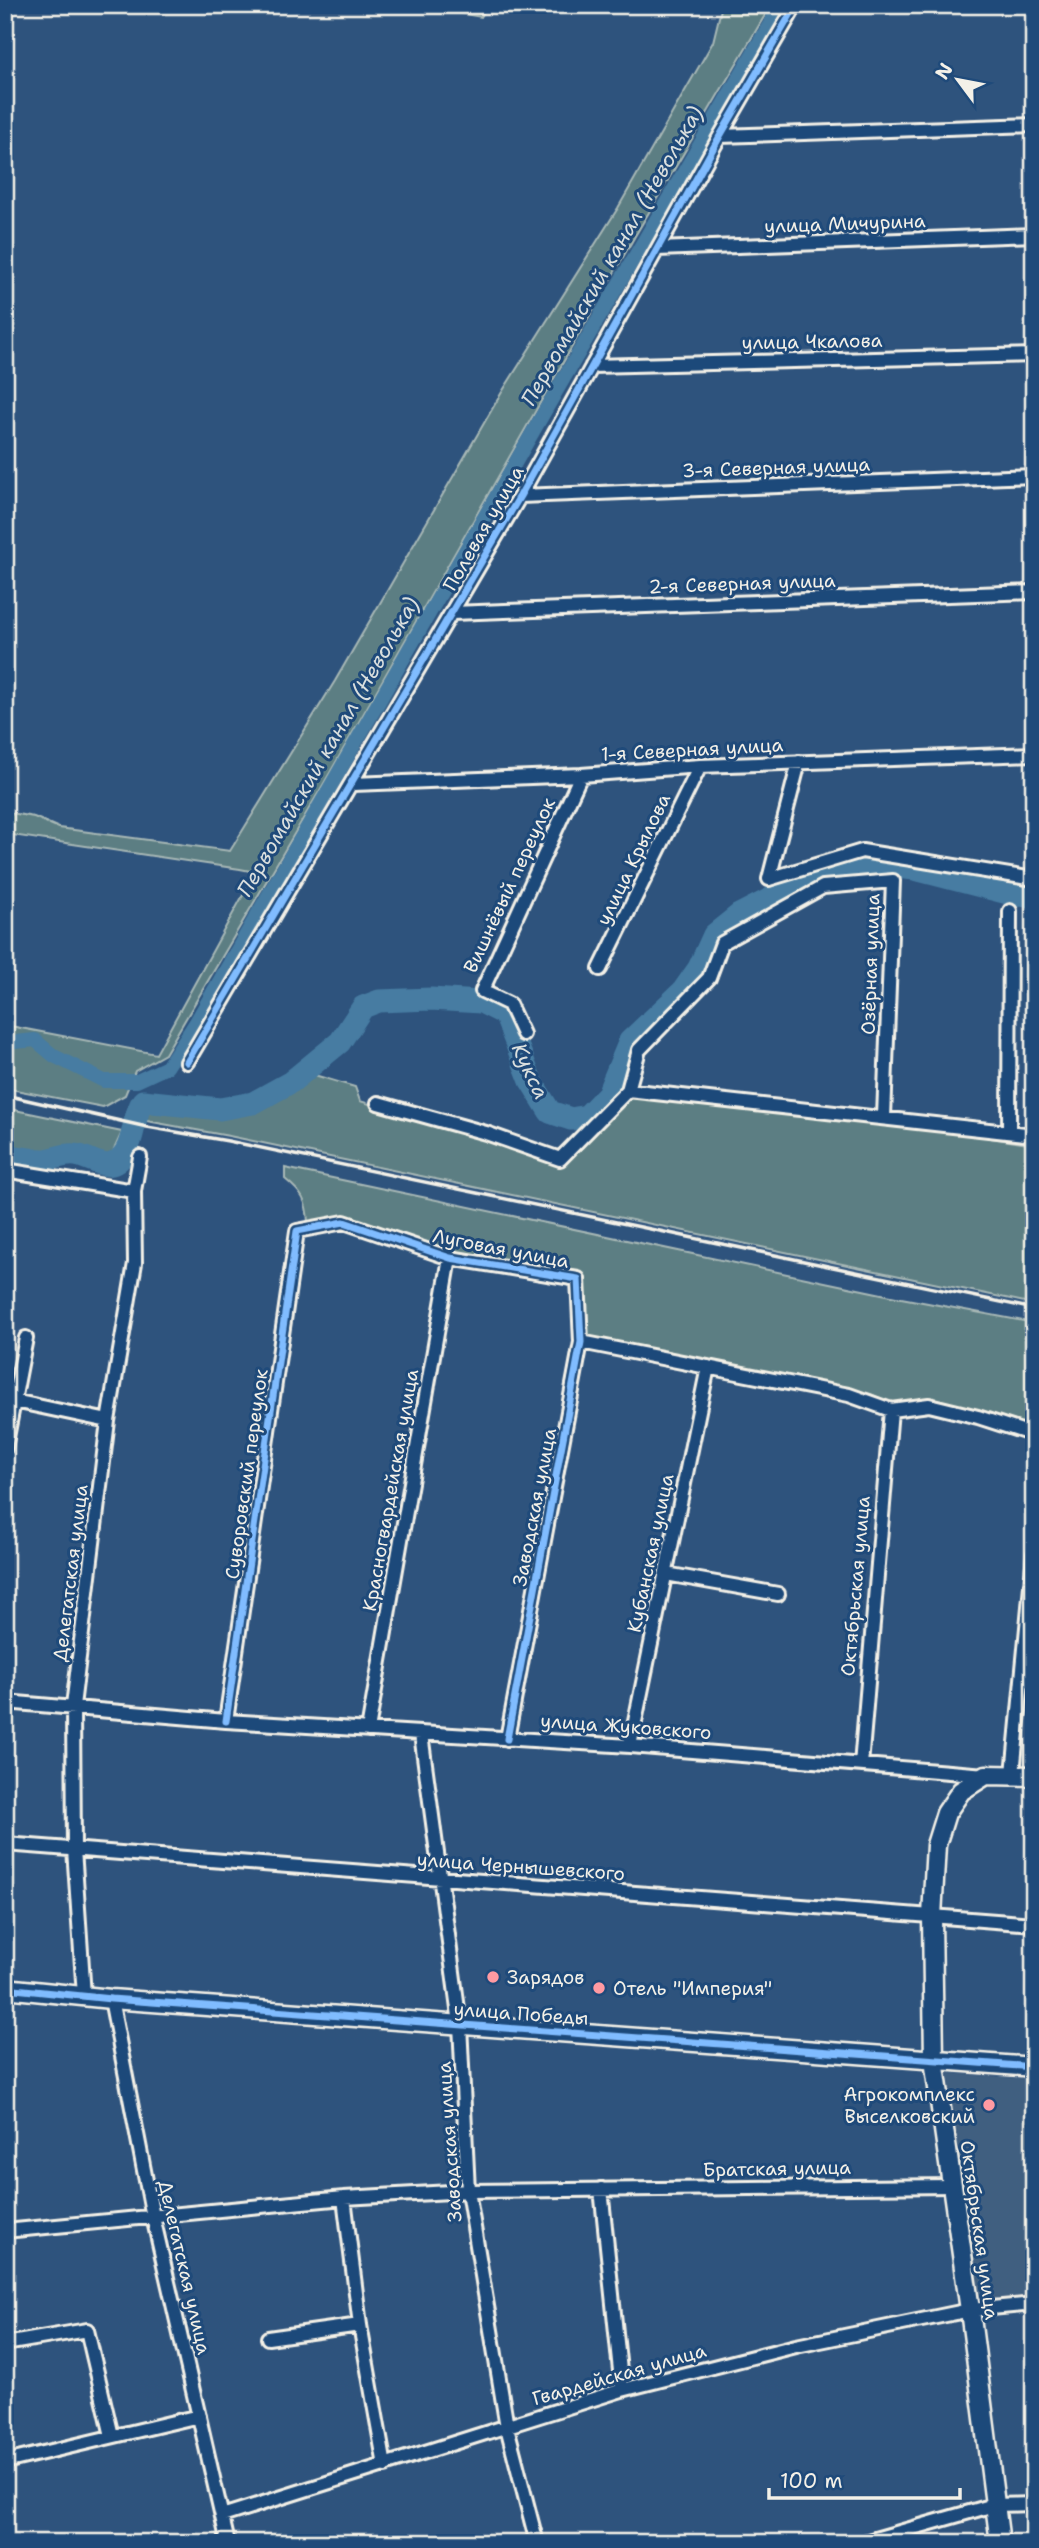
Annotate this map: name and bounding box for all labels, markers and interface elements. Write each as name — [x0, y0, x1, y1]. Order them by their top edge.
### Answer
north arrow — [923, 46, 993, 116]
text: N — [929, 58, 959, 84]
water label: Первомайский канал (Неволька) — [514, 101, 710, 411]
street label: улица Мичурина — [764, 208, 926, 239]
street label: улица Чкалова — [741, 328, 883, 355]
street label: 3-я Северная улица — [682, 452, 871, 483]
street label: Полевая улица — [437, 461, 530, 596]
street label: 2-я Северная улица — [648, 568, 836, 599]
water label: Первомайский канал (Неволька) — [230, 592, 426, 902]
street label: 1-я Северная улица — [600, 732, 784, 767]
street label: улица Крылова — [591, 789, 676, 929]
street label: Вишнёвый переулок — [458, 794, 561, 977]
street label: Озёрная улица — [856, 893, 885, 1035]
water label: Кукса — [505, 1038, 555, 1104]
street label: Луговая улица — [431, 1223, 571, 1274]
street label: Суворовский переулок — [219, 1367, 274, 1581]
street label: Красногвардейская улица — [357, 1367, 424, 1613]
street label: Заводская улица — [507, 1426, 562, 1588]
street label: Кубанская улица — [621, 1471, 680, 1635]
street label: Делегатская улица — [47, 1483, 94, 1663]
street label: Октябрьская улица — [835, 1495, 876, 1677]
street label: улица Жуковского — [540, 1708, 712, 1745]
street label: улица Чернышевского — [416, 1847, 626, 1886]
place label: Зарядов — [507, 1965, 584, 1990]
marker: Зарядов — [485, 1969, 501, 1985]
place label: Отель "Империя" — [613, 1976, 772, 2001]
marker: Отель "Империя" — [591, 1980, 607, 1996]
street label: улица Победы — [453, 1996, 589, 2031]
street label: Заводская улица — [431, 2061, 468, 2223]
place label: Агрокомплекс Выселковский — [843, 2082, 975, 2129]
marker: Агрокомплекс Выселковский — [981, 2097, 997, 2113]
street label: Октябрьская улица — [955, 2139, 1004, 2322]
street label: Братская улица — [703, 2155, 851, 2182]
street label: Делегатская улица — [152, 2177, 217, 2357]
street label: Гвардейская улица — [529, 2338, 709, 2411]
scale bar — [769, 2457, 960, 2501]
text: 100 m — [780, 2467, 843, 2495]

